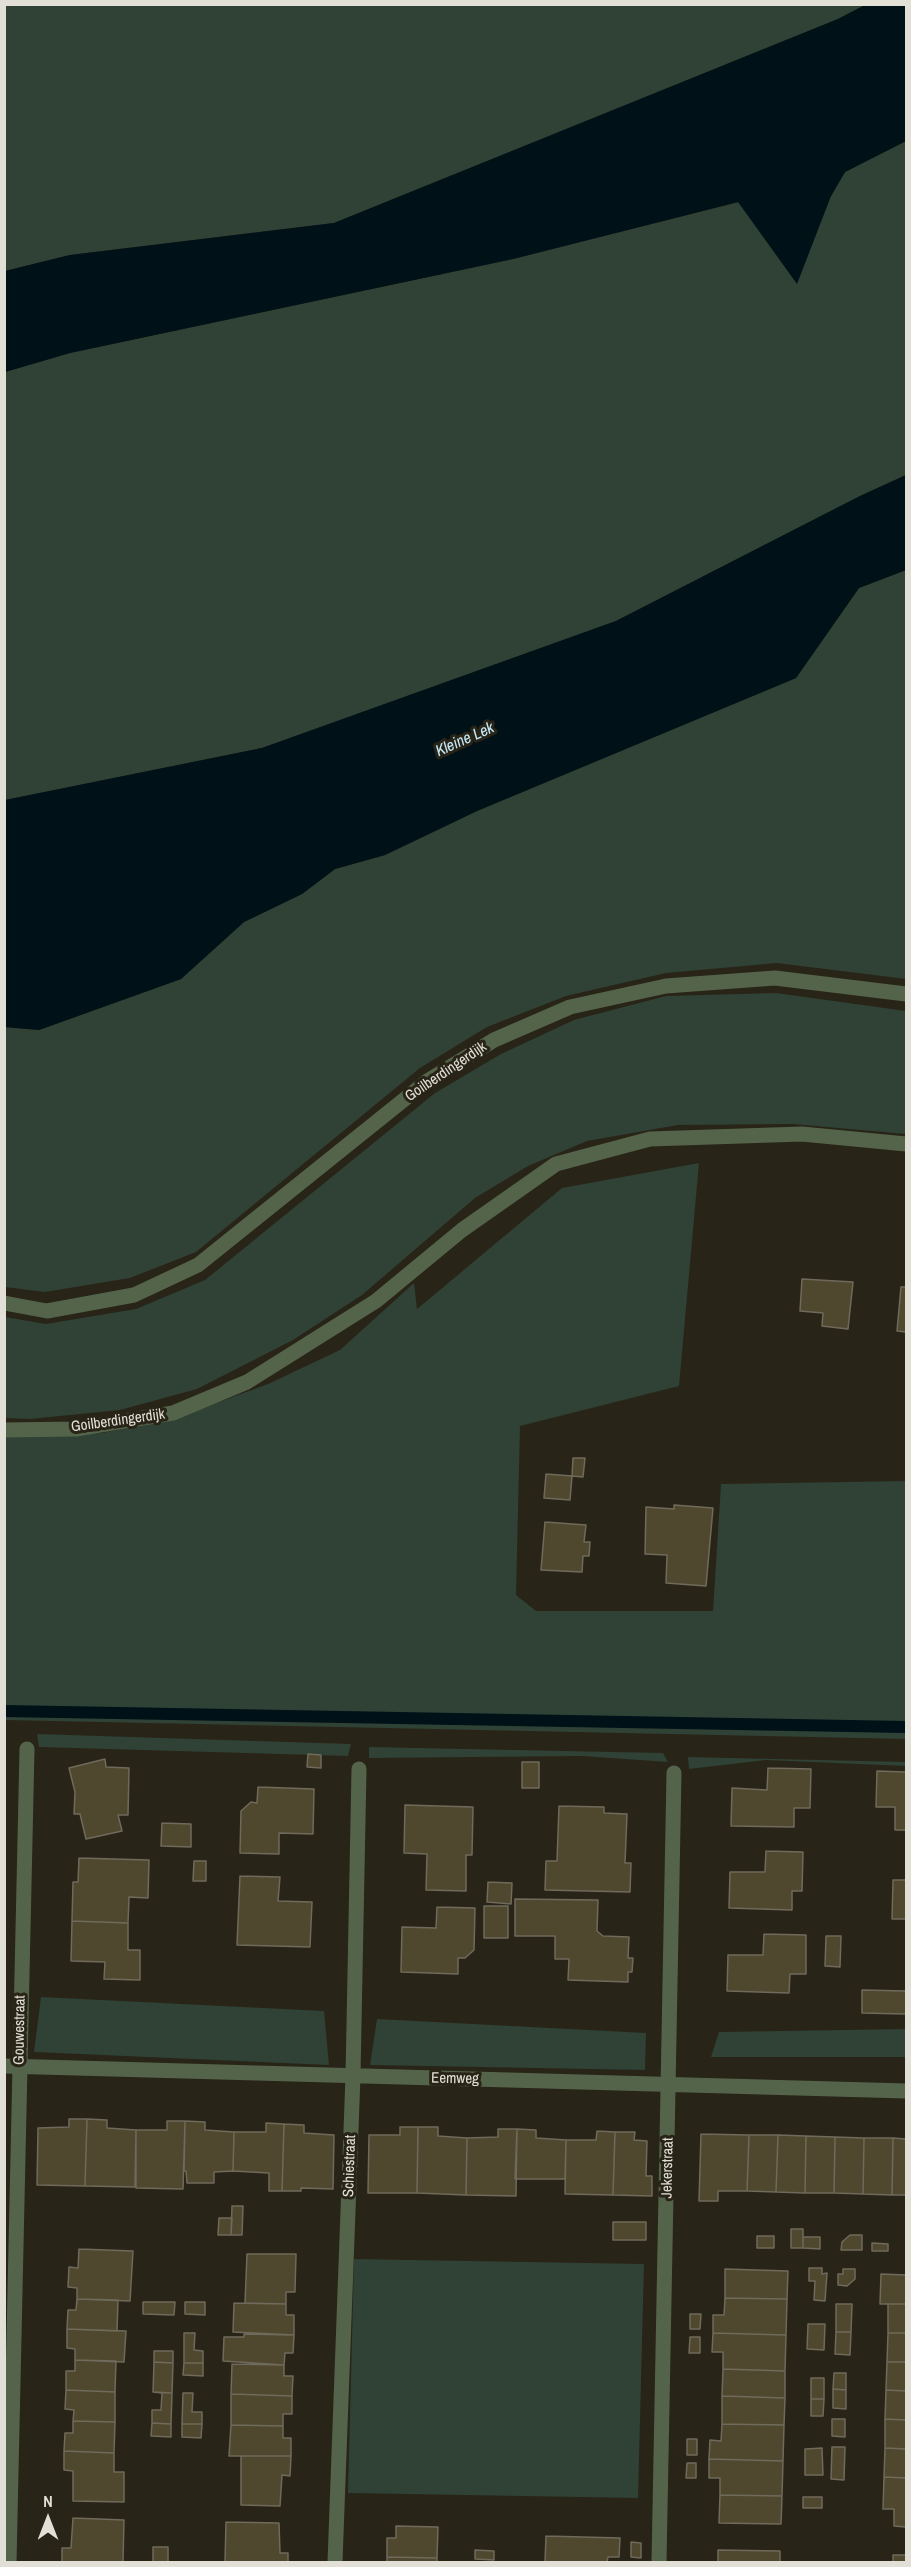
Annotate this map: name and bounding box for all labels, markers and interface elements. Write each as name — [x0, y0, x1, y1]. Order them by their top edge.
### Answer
water label: Kleine Lek — [433, 719, 497, 761]
street label: Goilberdingerdijk — [402, 1038, 490, 1106]
street label: Goilberdingerdijk — [70, 1406, 166, 1436]
street label: Gouwestraat — [10, 1995, 30, 2065]
street label: Eemweg — [431, 2070, 479, 2088]
street label: Schiestraat — [340, 2135, 360, 2197]
street label: Jekerstraat — [658, 2137, 678, 2199]
north arrow — [18, 2489, 78, 2549]
text: N — [43, 2490, 53, 2512]

